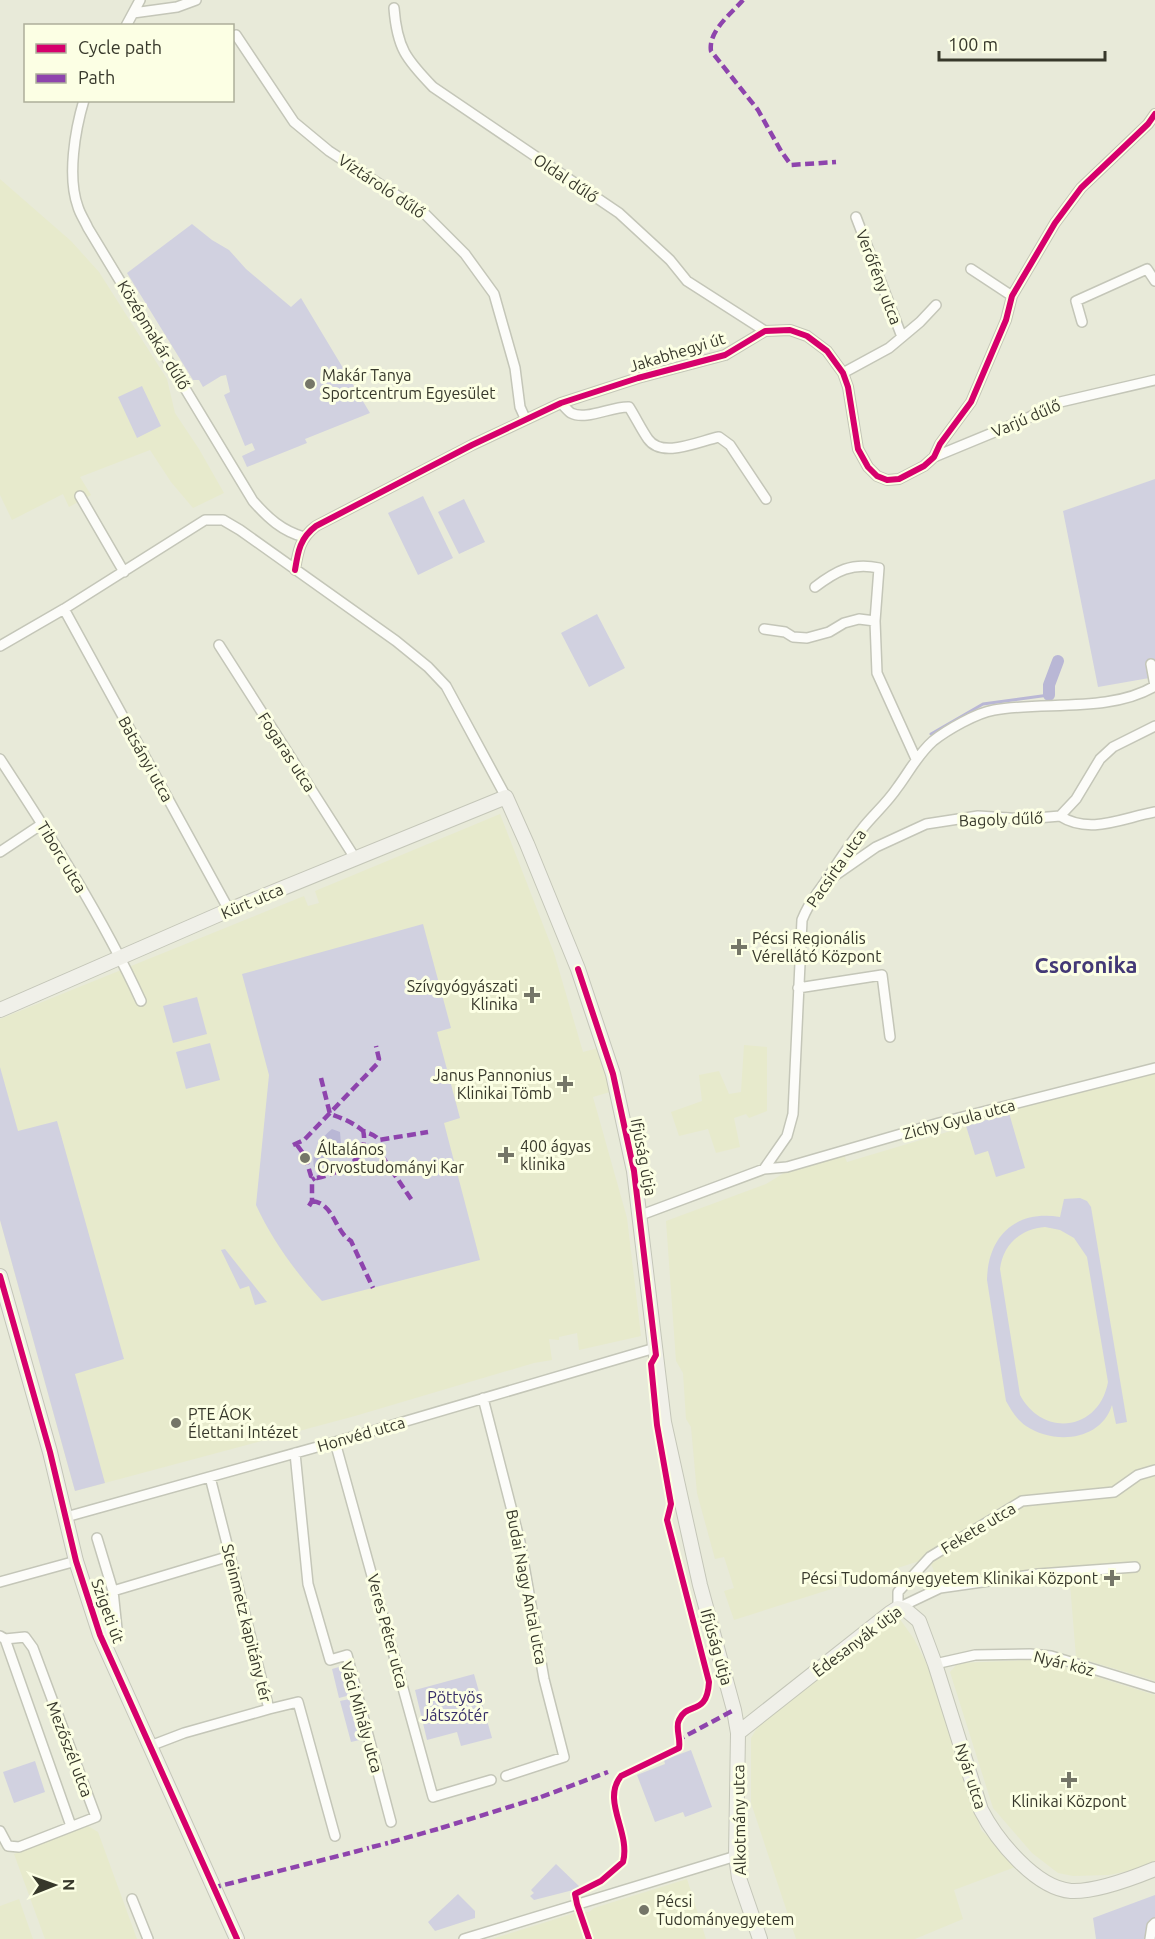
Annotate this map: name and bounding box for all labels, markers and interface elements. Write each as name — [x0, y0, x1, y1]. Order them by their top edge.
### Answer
legend — [24, 24, 234, 102]
scale bar — [939, 24, 1106, 62]
text: 100 m — [948, 34, 998, 54]
text: Cycle path — [78, 37, 162, 57]
text: Path — [78, 67, 115, 87]
street label: Víztároló dűlő — [335, 150, 429, 222]
street label: Oldal dűlő — [530, 150, 602, 206]
street label: Verőfény utca — [853, 227, 905, 327]
street label: Középmakár dűlő — [114, 277, 194, 393]
street label: Jakabhegyi út — [627, 329, 728, 375]
place label: Makár Tanya Sportcentrum Egyesület — [322, 366, 496, 402]
marker: Makár Tanya Sportcentrum Egyesület — [303, 377, 317, 391]
street label: Varjú dűlő — [989, 395, 1063, 441]
street label: Fogaras utca — [255, 709, 319, 795]
street label: Batsányi utca — [115, 713, 177, 805]
street label: Bagoly dűlő — [958, 809, 1044, 829]
street label: Tiborc utca — [34, 818, 90, 896]
street label: Pacsirta utca — [802, 826, 870, 910]
street label: Kürt utca — [218, 880, 286, 922]
place label: Pécsi Regionális Vérellátó Központ — [752, 929, 882, 965]
marker: Pécsi Regionális Vérellátó Központ — [730, 938, 748, 956]
district label: Csoronika — [1034, 952, 1138, 977]
place label: Szívgyógyászati Klinika — [407, 977, 518, 1013]
marker: Szívgyógyászati Klinika — [523, 986, 541, 1004]
place label: Janus Pannonius Klinikai Tömb — [433, 1066, 552, 1102]
marker: Janus Pannonius Klinikai Tömb — [556, 1075, 574, 1093]
street label: Zichy Gyula utca — [901, 1095, 1017, 1143]
street label: Ifjúság útja — [628, 1117, 660, 1197]
place label: 400 ágyas klinika — [520, 1137, 591, 1173]
place label: Általános Orvostudományi Kar — [317, 1138, 464, 1176]
marker: 400 ágyas klinika — [497, 1146, 515, 1164]
marker: Általános Orvostudományi Kar — [298, 1151, 312, 1165]
place label: PTE ÁOK Élettani Intézet — [188, 1403, 299, 1441]
street label: Honvéd utca — [315, 1413, 407, 1455]
marker: PTE ÁOK Élettani Intézet — [169, 1416, 183, 1430]
street label: Fekete utca — [938, 1499, 1018, 1557]
street label: Budai Nagy Antal utca — [503, 1508, 551, 1666]
street label: Steinmetz kapitány tér — [219, 1542, 275, 1704]
place label: Pécsi Tudományegyetem Klinikai Központ — [801, 1569, 1099, 1587]
marker: Pécsi Tudományegyetem Klinikai Központ — [1103, 1569, 1121, 1587]
street label: Veres Péter utca — [364, 1572, 412, 1690]
street label: Szigeti út — [88, 1576, 128, 1646]
street label: Édesanyák útja — [808, 1600, 905, 1680]
street label: Ifjúság útja — [697, 1607, 737, 1687]
street label: Nyár köz — [1032, 1647, 1096, 1679]
street label: Váci Mihály utca — [338, 1659, 386, 1775]
park label: Pöttyös Játszótér — [421, 1688, 489, 1724]
street label: Mezőszél utca — [43, 1699, 97, 1799]
street label: Nyár utca — [952, 1741, 990, 1811]
street label: Alkotmány utca — [729, 1764, 749, 1876]
marker: Klinikai Központ — [1060, 1771, 1078, 1789]
place label: Klinikai Központ — [1012, 1792, 1127, 1810]
north arrow — [24, 1855, 84, 1915]
text: N — [60, 1879, 78, 1891]
place label: Pécsi Tudományegyetem — [656, 1892, 794, 1928]
marker: Pécsi Tudományegyetem — [637, 1903, 651, 1917]

